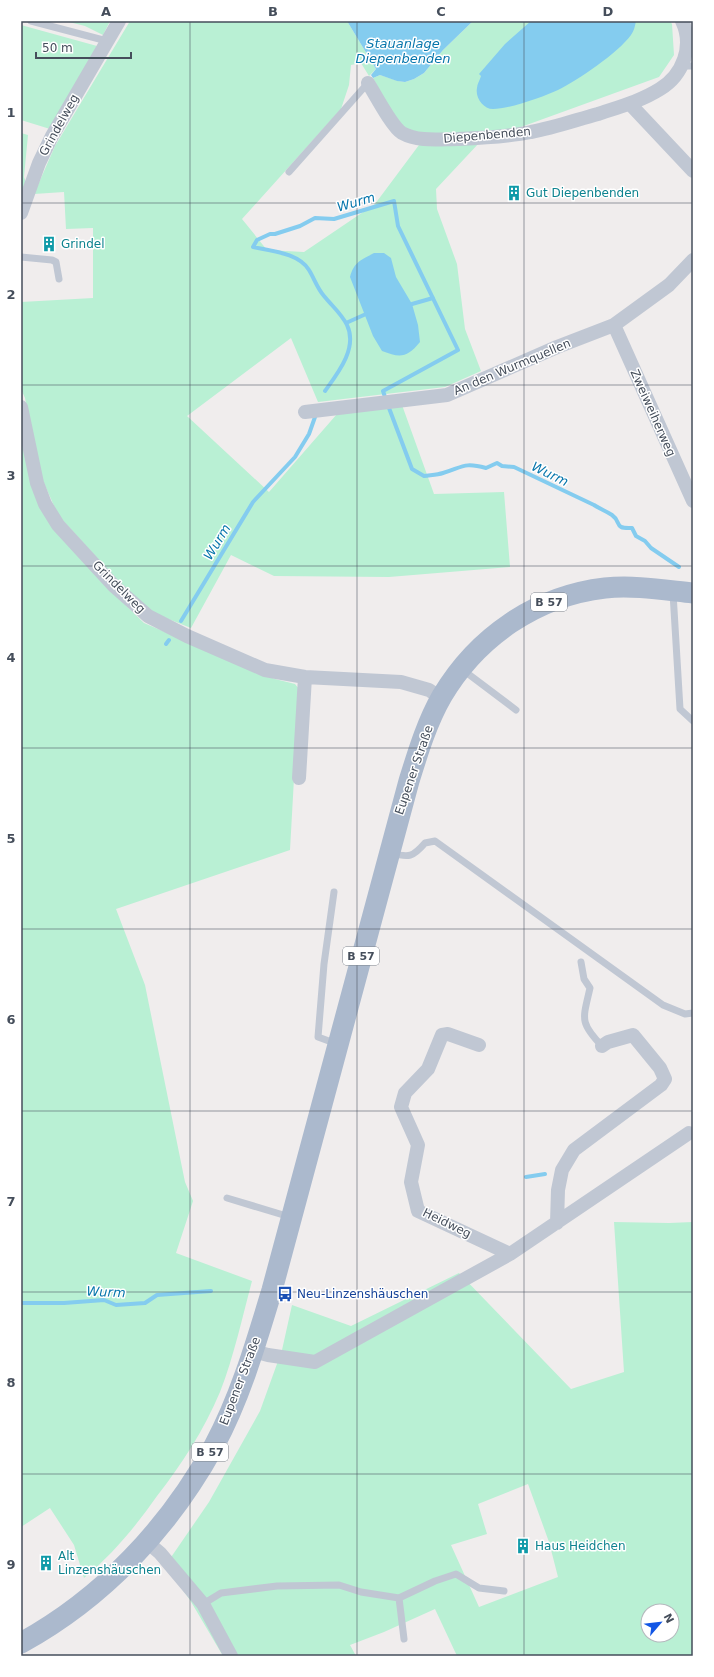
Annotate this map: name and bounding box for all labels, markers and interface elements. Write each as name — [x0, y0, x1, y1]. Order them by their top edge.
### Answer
text: A — [101, 4, 111, 19]
text: B — [268, 4, 278, 19]
text: C — [436, 4, 446, 19]
text: D — [603, 4, 614, 19]
scale bar — [36, 34, 131, 60]
water label: Stauanlage Diepenbenden — [355, 36, 451, 66]
text: 50 m — [42, 41, 73, 55]
street label: Grindelweg — [36, 92, 82, 158]
text: 1 — [6, 105, 16, 120]
street label: Diepenbenden — [443, 124, 531, 146]
building icon: Gut Diepenbenden — [505, 184, 523, 202]
place label: Gut Diepenbenden — [526, 186, 639, 200]
water label: Wurm — [335, 189, 377, 215]
building icon: Grindel — [40, 235, 58, 253]
place label: Grindel — [61, 237, 105, 251]
text: 2 — [6, 287, 16, 302]
street label: An den Wurmquellen — [451, 336, 573, 398]
street label: Zweiweiherweg — [627, 367, 679, 459]
water label: Wurm — [529, 459, 571, 489]
text: 3 — [6, 468, 16, 483]
water label: Wurm — [200, 521, 234, 563]
street label: Grindelweg — [90, 558, 148, 616]
road number: B 57 — [531, 593, 567, 611]
text: 4 — [6, 650, 16, 665]
street label: Eupener Straße — [392, 724, 436, 816]
text: 5 — [6, 831, 16, 846]
road number: B 57 — [343, 947, 379, 965]
text: 6 — [6, 1012, 16, 1027]
text: 7 — [6, 1194, 16, 1209]
street label: Heidweg — [420, 1205, 474, 1241]
water label: Wurm — [86, 1283, 126, 1301]
bus stop icon: Neu-Linzenshäuschen — [276, 1285, 294, 1303]
place label: Neu-Linzenshäuschen — [297, 1287, 428, 1301]
street label: Eupener Straße — [217, 1335, 263, 1427]
text: 8 — [6, 1375, 16, 1390]
road number: B 57 — [192, 1443, 228, 1461]
building icon: Haus Heidchen — [514, 1537, 532, 1555]
place label: Haus Heidchen — [535, 1539, 626, 1553]
place label: Alt Linzenshäuschen — [58, 1549, 161, 1577]
building icon: Alt Linzenshäuschen — [37, 1554, 55, 1572]
text: 9 — [6, 1557, 16, 1572]
north arrow — [640, 1603, 680, 1643]
text: N — [660, 1611, 676, 1626]

